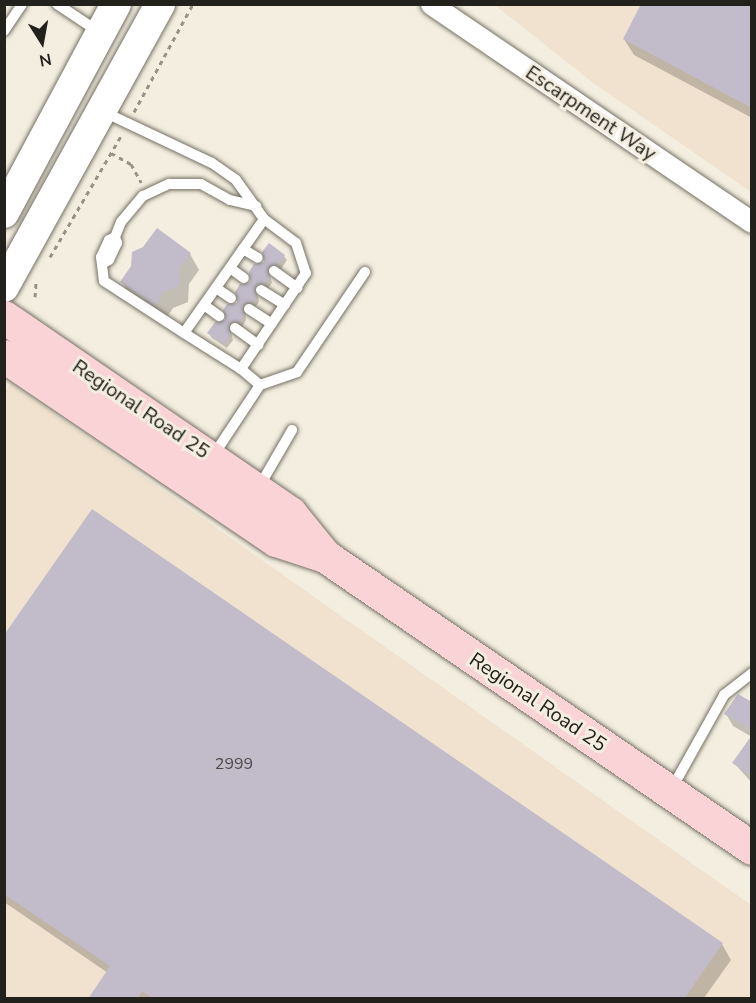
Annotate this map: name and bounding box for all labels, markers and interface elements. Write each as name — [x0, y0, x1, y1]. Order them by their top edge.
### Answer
north arrow — [12, 12, 72, 72]
text: N — [37, 48, 53, 72]
street label: Escarpment Way — [521, 60, 661, 166]
street label: Regional Road 25 — [68, 354, 214, 464]
street label: Regional Road 25 — [465, 647, 611, 757]
house number: 2999 — [215, 754, 253, 774]

